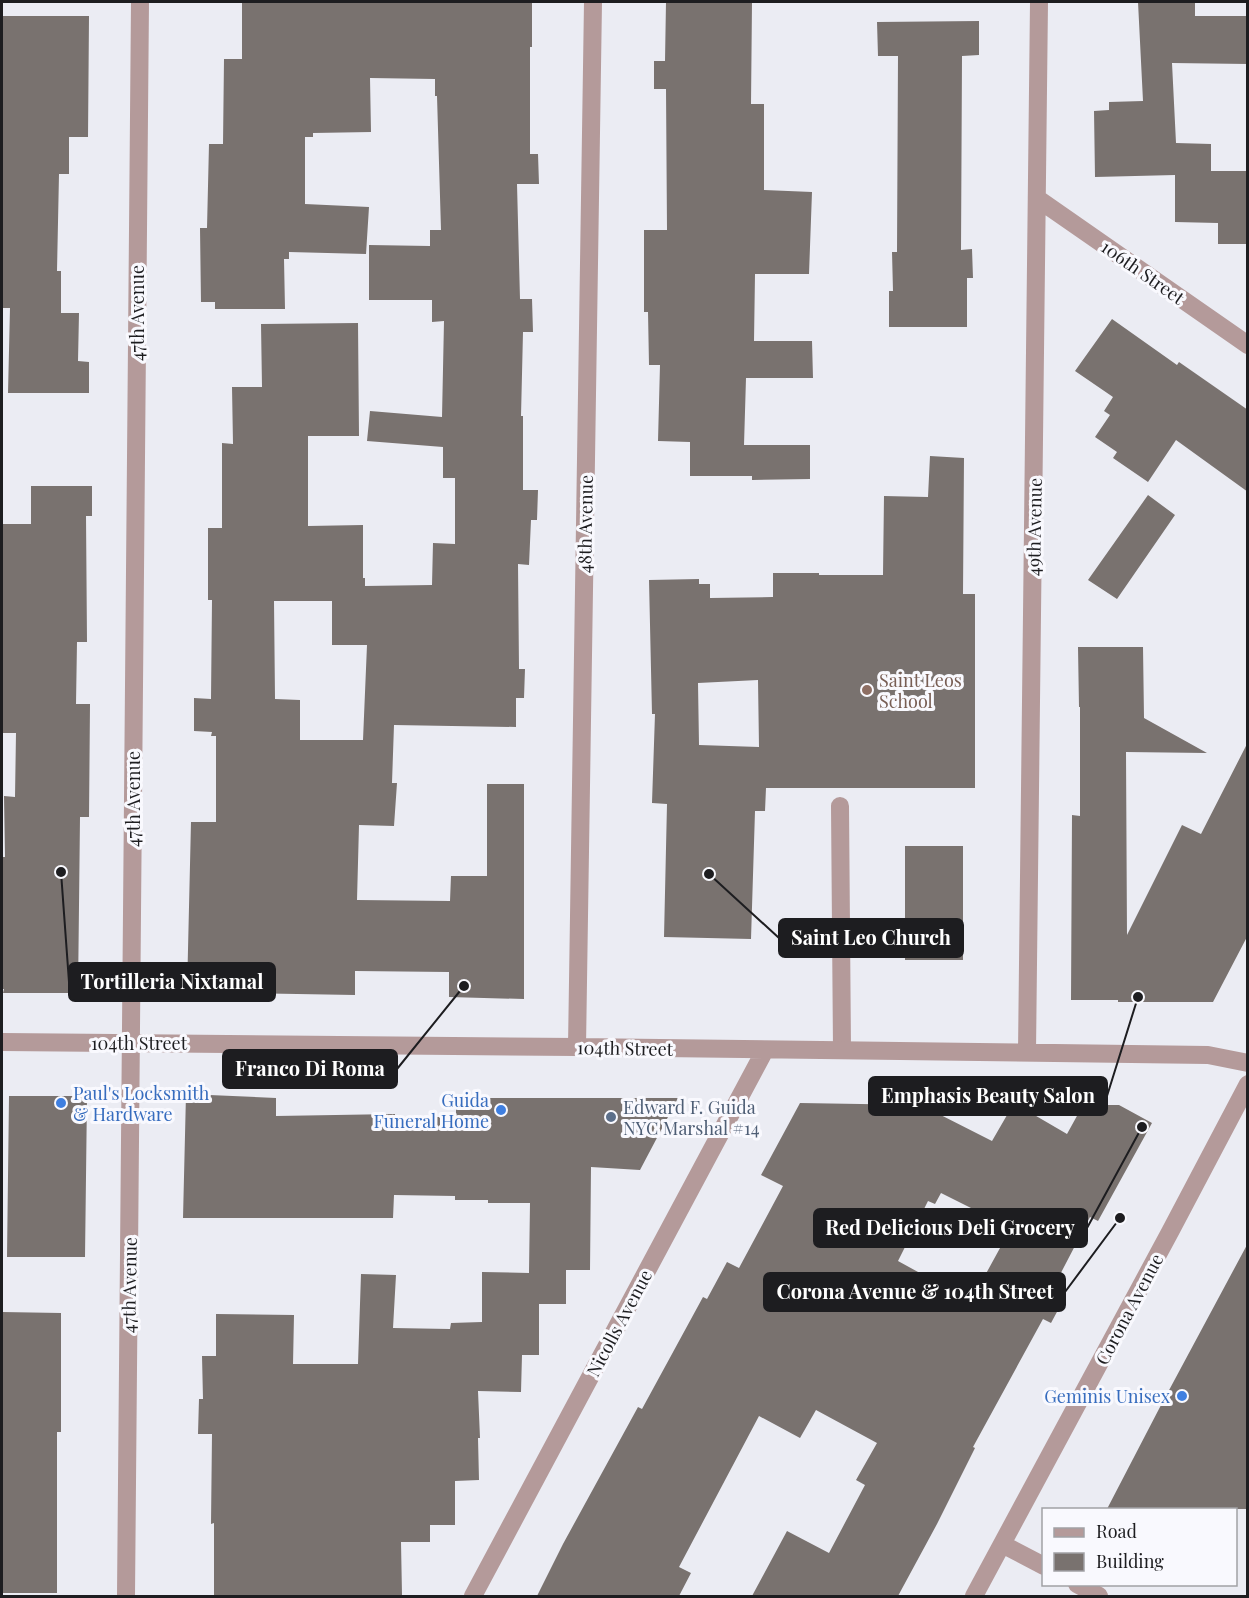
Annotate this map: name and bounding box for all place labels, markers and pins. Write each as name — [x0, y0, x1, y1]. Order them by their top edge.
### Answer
place label: Saint Leos School — [879, 668, 962, 713]
marker: Saint Leos School — [860, 683, 874, 697]
callout: Saint Leo Church — [779, 919, 963, 957]
callout: Tortilleria Nixtamal — [69, 963, 275, 1001]
callout: Franco Di Roma — [223, 1050, 397, 1088]
callout: Emphasis Beauty Salon — [869, 1077, 1107, 1115]
place label: Paul's Locksmith & Hardware — [73, 1081, 210, 1126]
place label: Guida Funeral Home — [374, 1088, 489, 1133]
place label: Edward F. Guida NYC Marshal #14 — [623, 1095, 760, 1140]
marker: Paul's Locksmith & Hardware — [54, 1096, 68, 1110]
marker: Guida Funeral Home — [494, 1103, 508, 1117]
marker: Edward F. Guida NYC Marshal #14 — [604, 1110, 618, 1124]
callout: Red Delicious Deli Grocery — [814, 1209, 1087, 1247]
callout: Corona Avenue & 104th Street — [764, 1273, 1065, 1311]
place label: Geminis Unisex — [1044, 1384, 1171, 1408]
marker: Geminis Unisex — [1175, 1389, 1189, 1403]

